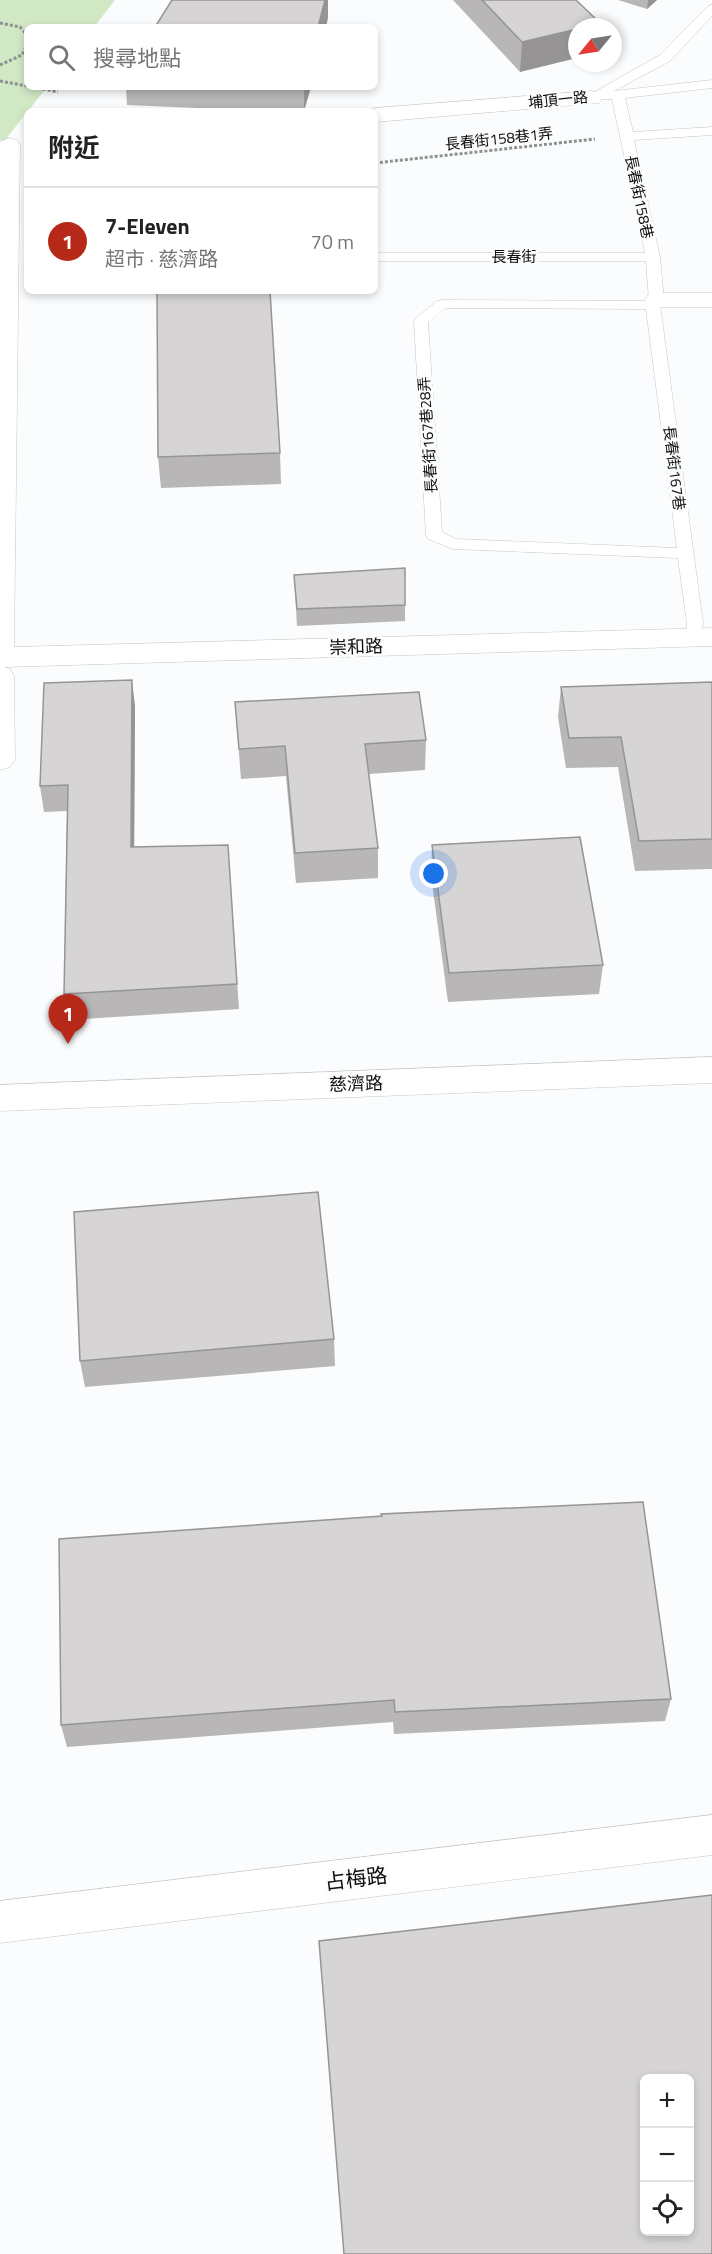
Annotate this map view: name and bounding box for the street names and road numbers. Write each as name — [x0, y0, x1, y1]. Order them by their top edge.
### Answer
street label: 埔頂一路 — [527, 85, 589, 114]
street label: 長春街158巷1弄 — [444, 121, 554, 156]
street label: 長春街158巷 — [619, 153, 660, 241]
street label: 長春街 — [491, 245, 537, 268]
street label: 長春街167巷28弄 — [412, 376, 443, 494]
street label: 長春街167巷 — [658, 424, 691, 512]
street label: 崇和路 — [329, 632, 383, 661]
street label: 慈濟路 — [329, 1069, 383, 1098]
street label: 占梅路 — [323, 1858, 389, 1898]

